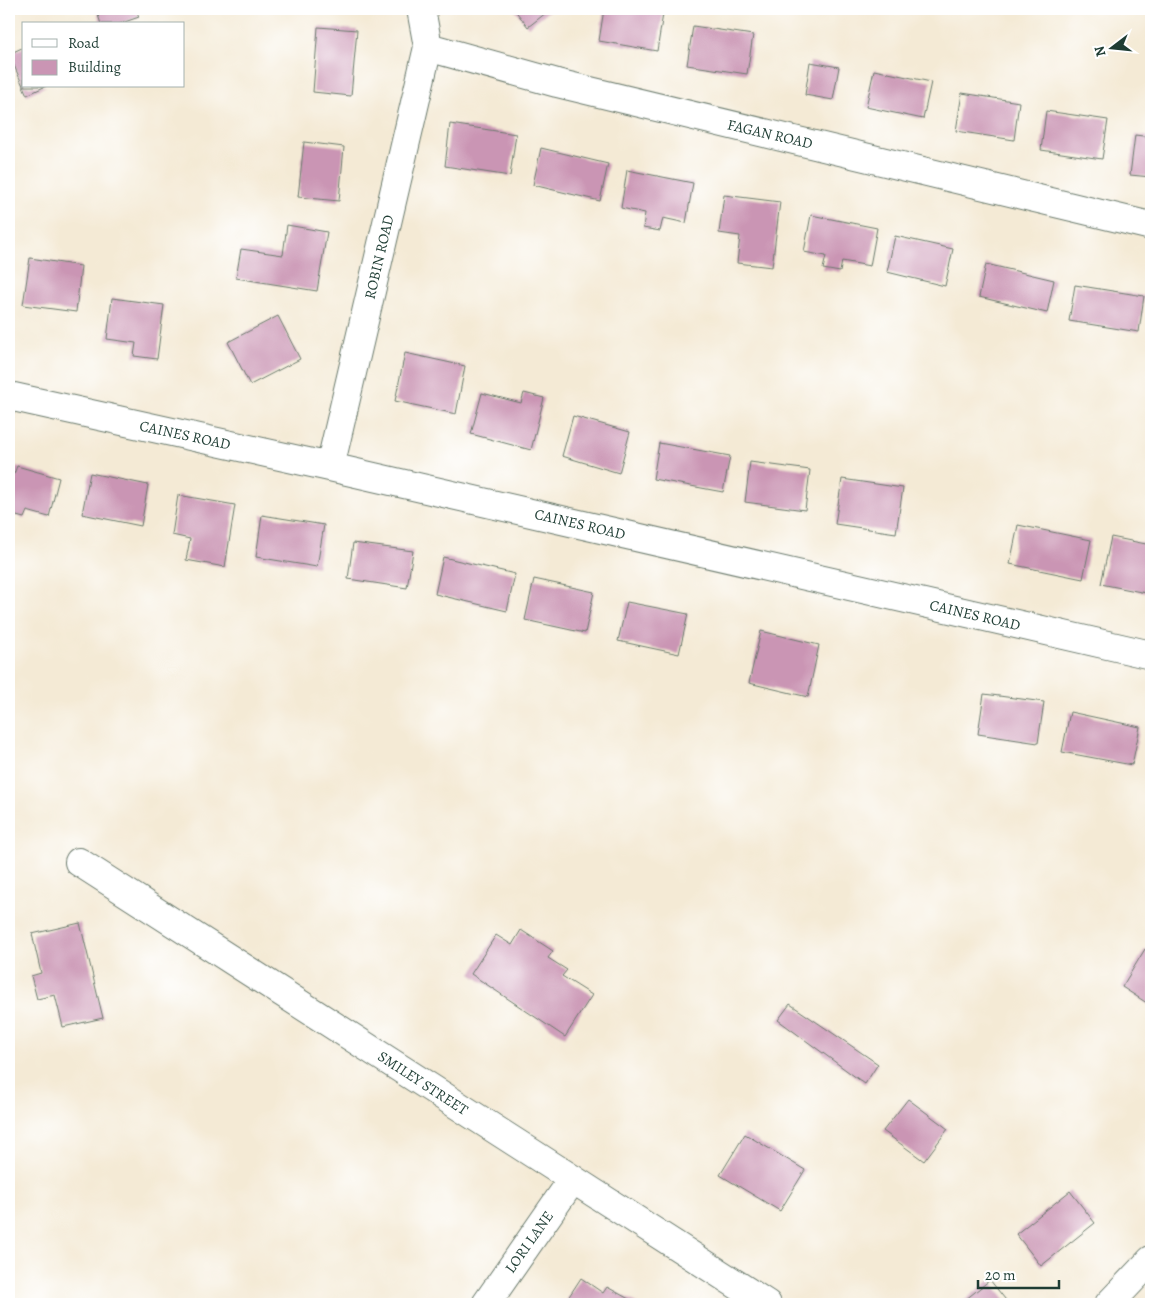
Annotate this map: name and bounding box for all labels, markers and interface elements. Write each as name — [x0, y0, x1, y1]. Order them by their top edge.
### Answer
legend — [22, 22, 185, 88]
north arrow — [1088, 22, 1138, 72]
text: Road — [68, 33, 100, 53]
text: N — [1089, 44, 1111, 59]
text: Building — [68, 57, 121, 77]
street label: FAGAN ROAD — [725, 114, 815, 154]
street label: ROBIN ROAD — [360, 213, 398, 301]
street label: CAINES ROAD — [138, 416, 232, 454]
street label: CAINES ROAD — [533, 504, 627, 544]
street label: CAINES ROAD — [928, 595, 1022, 635]
street label: SMILEY STREET — [374, 1046, 473, 1120]
street label: LORI LANE — [500, 1207, 558, 1277]
scale bar — [978, 1258, 1059, 1290]
text: 20 m — [985, 1265, 1016, 1285]

